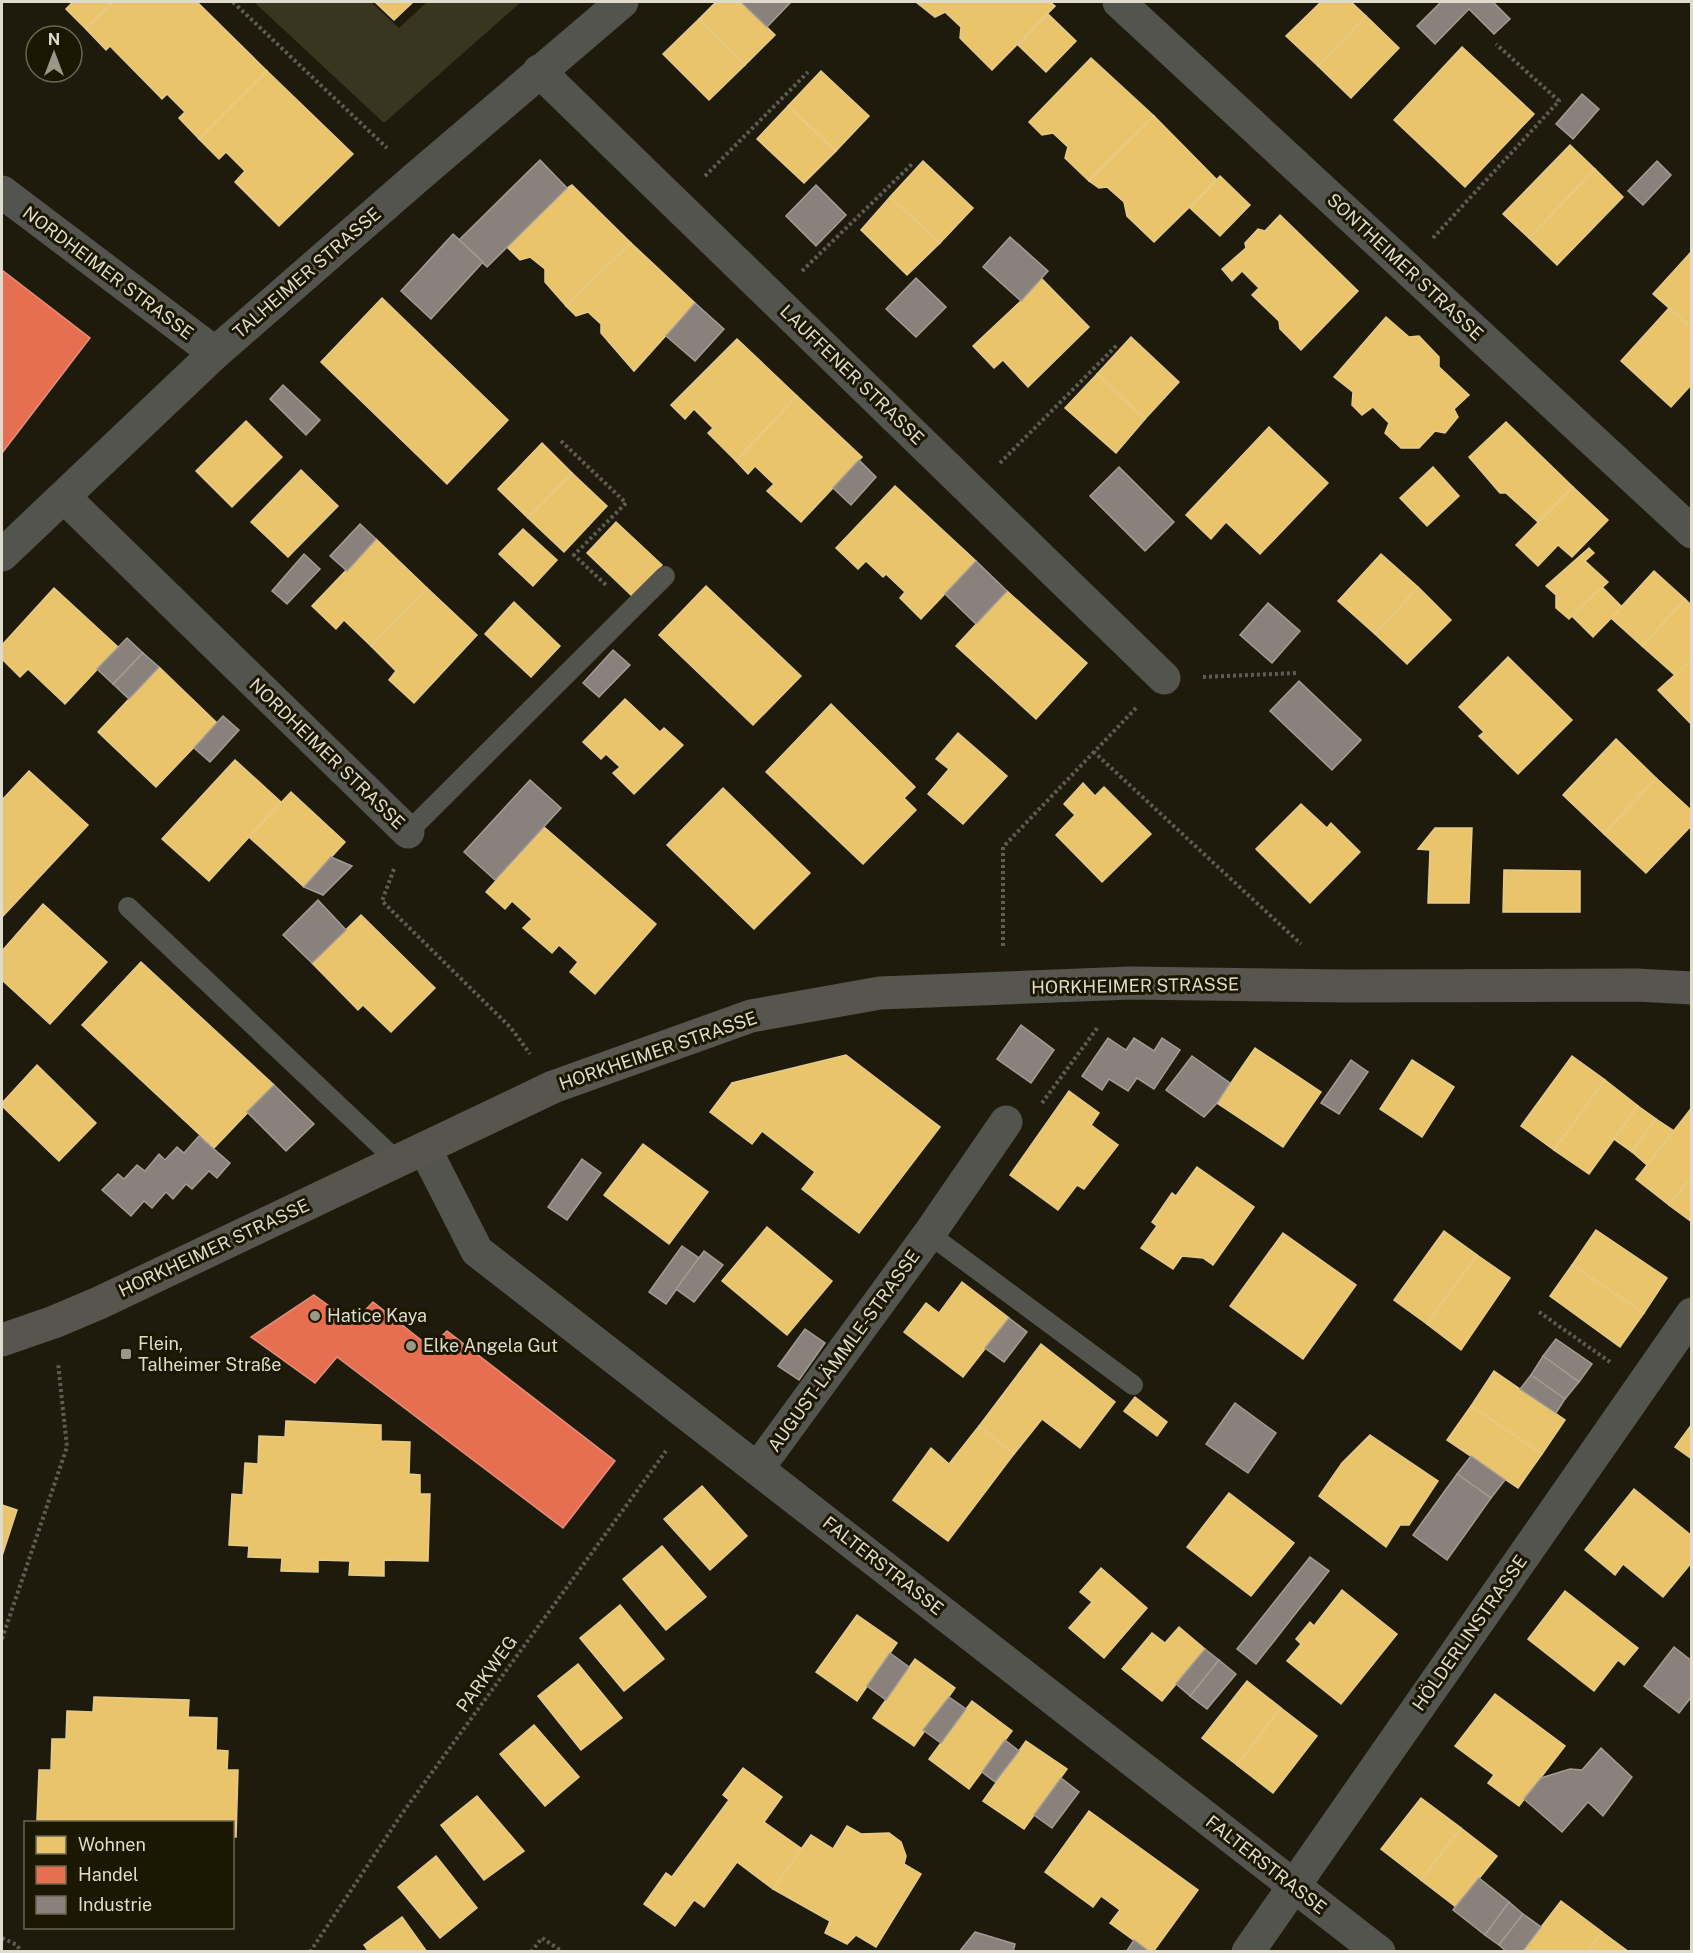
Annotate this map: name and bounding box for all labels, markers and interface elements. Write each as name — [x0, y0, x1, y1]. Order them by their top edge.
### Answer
north arrow — [24, 24, 84, 84]
text: N — [48, 30, 60, 49]
street label: SONTHEIMER STRASSE — [1323, 189, 1488, 344]
street label: NORDHEIMER STRASSE — [19, 202, 198, 344]
street label: TALHEIMER STRASSE — [229, 203, 385, 342]
street label: LAUFFENER STRASSE — [776, 300, 929, 449]
street label: NORDHEIMER STRASSE — [245, 674, 409, 833]
street label: HORKHEIMER STRASSE — [1031, 973, 1239, 998]
street label: HORKHEIMER STRASSE — [556, 1007, 760, 1094]
street label: HORKHEIMER STRASSE — [115, 1194, 312, 1301]
street label: AUGUST-LÄMMLE-STRASSE — [763, 1245, 924, 1456]
place label: Hatice Kaya — [327, 1305, 427, 1326]
marker: Hatice Kaya — [308, 1309, 322, 1323]
place label: Flein, Talheimer Straße — [138, 1333, 281, 1375]
place label: Elke Angela Gut — [423, 1335, 558, 1356]
marker: Elke Angela Gut — [404, 1339, 418, 1353]
marker: Flein, Talheimer Straße — [119, 1347, 133, 1361]
street label: FALTERSTRASSE — [819, 1512, 948, 1619]
street label: HÖLDERLINSTRASSE — [1407, 1550, 1531, 1714]
street label: PARKWEG — [452, 1631, 521, 1716]
street label: FALTERSTRASSE — [1202, 1811, 1331, 1918]
legend — [24, 1821, 234, 1929]
text: Wohnen — [78, 1834, 146, 1855]
text: Handel — [78, 1864, 138, 1885]
text: Industrie — [78, 1894, 152, 1915]

